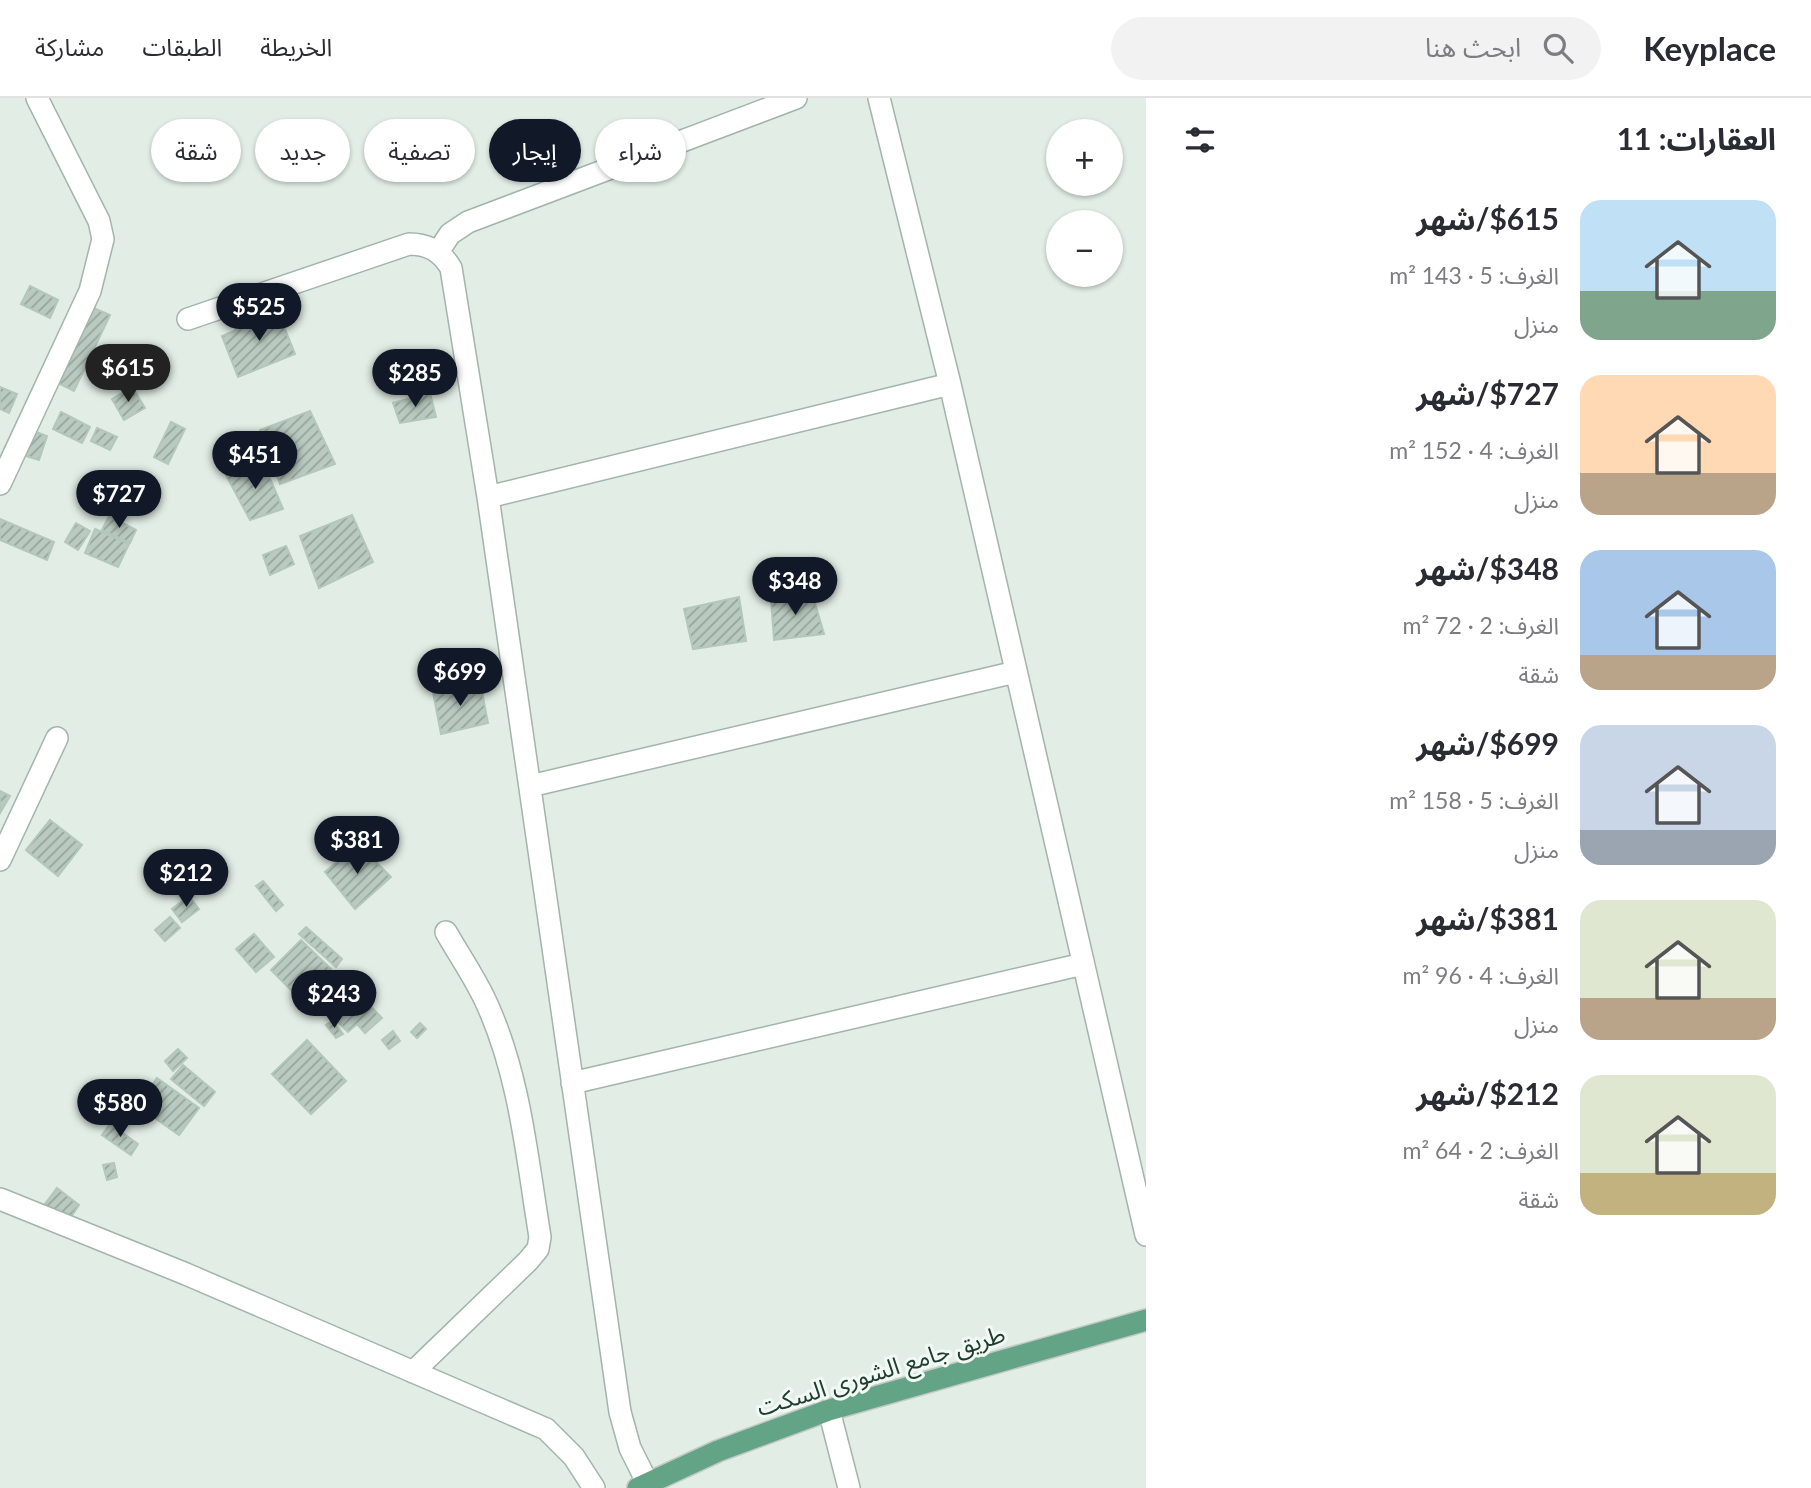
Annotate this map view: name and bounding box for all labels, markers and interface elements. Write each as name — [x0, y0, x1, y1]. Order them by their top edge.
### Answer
search box — [1111, 17, 1601, 80]
text: Keyplace — [1643, 28, 1776, 68]
icon: search — [1539, 29, 1577, 67]
text: ابحث هنا — [1425, 31, 1521, 63]
text: مشاركة — [35, 32, 104, 61]
text: الطبقات — [142, 32, 222, 61]
text: الخريطة — [260, 32, 332, 61]
chip: شقة — [151, 119, 241, 182]
chip: جديد — [255, 119, 350, 182]
chip: تصفية — [364, 119, 475, 182]
chip: إيجار — [489, 119, 581, 182]
chip: شراء — [595, 119, 686, 182]
map controls — [1046, 119, 1123, 287]
button: + — [1046, 119, 1123, 196]
text: العقارات: 11 — [1617, 120, 1776, 156]
icon: filters — [1181, 121, 1219, 159]
text: $615/شهر — [1416, 200, 1559, 236]
button: − — [1046, 210, 1123, 287]
icon: home — [1636, 228, 1720, 312]
text: الغرف: 5 · 143 m² — [1389, 261, 1559, 289]
pin: $525 — [218, 284, 300, 343]
text: $525 — [232, 292, 286, 320]
text: منزل — [1514, 310, 1559, 338]
pin: $615 — [87, 344, 169, 404]
pin: $285 — [374, 350, 456, 409]
text: $615 — [101, 353, 155, 381]
text: $285 — [388, 358, 442, 386]
text: $727/شهر — [1416, 375, 1559, 411]
icon: home — [1636, 403, 1720, 487]
pin: $451 — [214, 432, 296, 491]
text: الغرف: 4 · 152 m² — [1389, 436, 1559, 464]
text: $451 — [228, 440, 282, 468]
pin: $727 — [78, 470, 160, 530]
text: $727 — [92, 479, 146, 507]
text: منزل — [1514, 485, 1559, 513]
text: $348/شهر — [1416, 550, 1559, 586]
pin: $348 — [754, 558, 836, 617]
text: $348 — [768, 566, 822, 594]
icon: home — [1636, 578, 1720, 662]
text: الغرف: 2 · 72 m² — [1403, 611, 1559, 639]
pin: $699 — [419, 648, 501, 708]
text: $699 — [433, 657, 487, 685]
text: شقة — [1518, 660, 1559, 688]
text: $699/شهر — [1416, 725, 1559, 761]
icon: home — [1636, 753, 1720, 837]
text: الغرف: 5 · 158 m² — [1389, 786, 1559, 814]
pin: $381 — [316, 816, 398, 876]
text: $381 — [330, 825, 384, 853]
text: منزل — [1514, 835, 1559, 863]
pin: $212 — [145, 850, 227, 909]
text: $212 — [159, 858, 213, 886]
text: $381/شهر — [1416, 900, 1559, 936]
icon: home — [1636, 928, 1720, 1012]
text: الغرف: 4 · 96 m² — [1403, 961, 1559, 989]
pin: $243 — [293, 970, 375, 1030]
text: $243 — [307, 979, 361, 1007]
text: منزل — [1514, 1010, 1559, 1038]
text: $212/شهر — [1416, 1075, 1559, 1111]
pin: $580 — [79, 1080, 161, 1139]
text: $580 — [93, 1088, 147, 1116]
icon: home — [1636, 1103, 1720, 1187]
text: الغرف: 2 · 64 m² — [1403, 1136, 1559, 1164]
text: شقة — [1518, 1185, 1559, 1213]
street label: طريق جامع الشورى السكت — [753, 1318, 1009, 1425]

